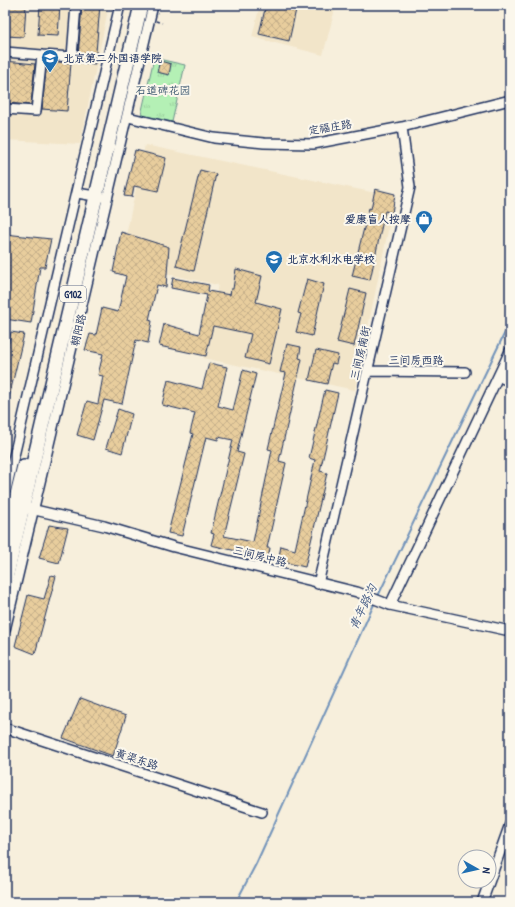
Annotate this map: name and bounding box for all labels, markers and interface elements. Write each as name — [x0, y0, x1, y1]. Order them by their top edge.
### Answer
school or university icon: 北京第二外国语学院 — [40, 48, 60, 73]
place label: 北京第二外国语学院 — [63, 51, 162, 65]
park label: 石道碑花园 — [136, 83, 191, 97]
street label: 定福庄路 — [307, 117, 353, 137]
shop icon: 爱康盲人按摩 — [414, 209, 434, 234]
place label: 爱康盲人按摩 — [345, 212, 411, 226]
school or university icon: 北京水利水电学校 — [264, 249, 284, 274]
place label: 北京水利水电学校 — [287, 252, 375, 266]
road number: G102 — [60, 286, 86, 302]
street label: 朝阳路 — [67, 312, 89, 348]
street label: 三间房南街 — [347, 324, 373, 381]
street label: 三间房西路 — [389, 353, 444, 367]
street label: 三间房中路 — [232, 543, 288, 569]
water label: 青年路沟 — [345, 581, 381, 632]
street label: 黄渠东路 — [114, 746, 160, 772]
north arrow — [457, 849, 497, 889]
text: N — [480, 867, 494, 874]

